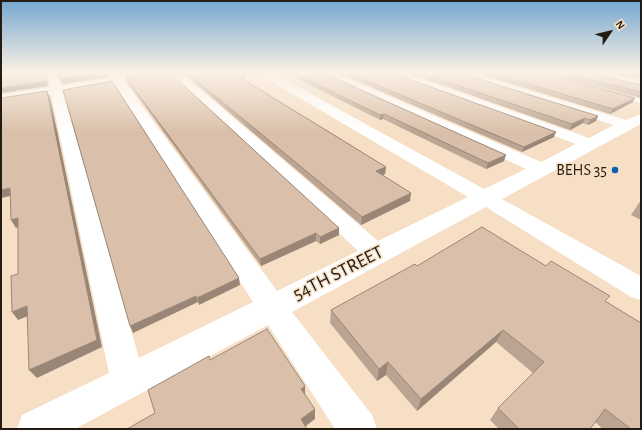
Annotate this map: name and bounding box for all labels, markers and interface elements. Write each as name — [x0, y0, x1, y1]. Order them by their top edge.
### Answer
north arrow — [590, 12, 630, 52]
text: N — [614, 19, 627, 31]
place label: BEHS 35 — [556, 160, 607, 180]
marker: BEHS 35 — [610, 165, 620, 175]
street label: 54TH STREET — [289, 240, 387, 306]

